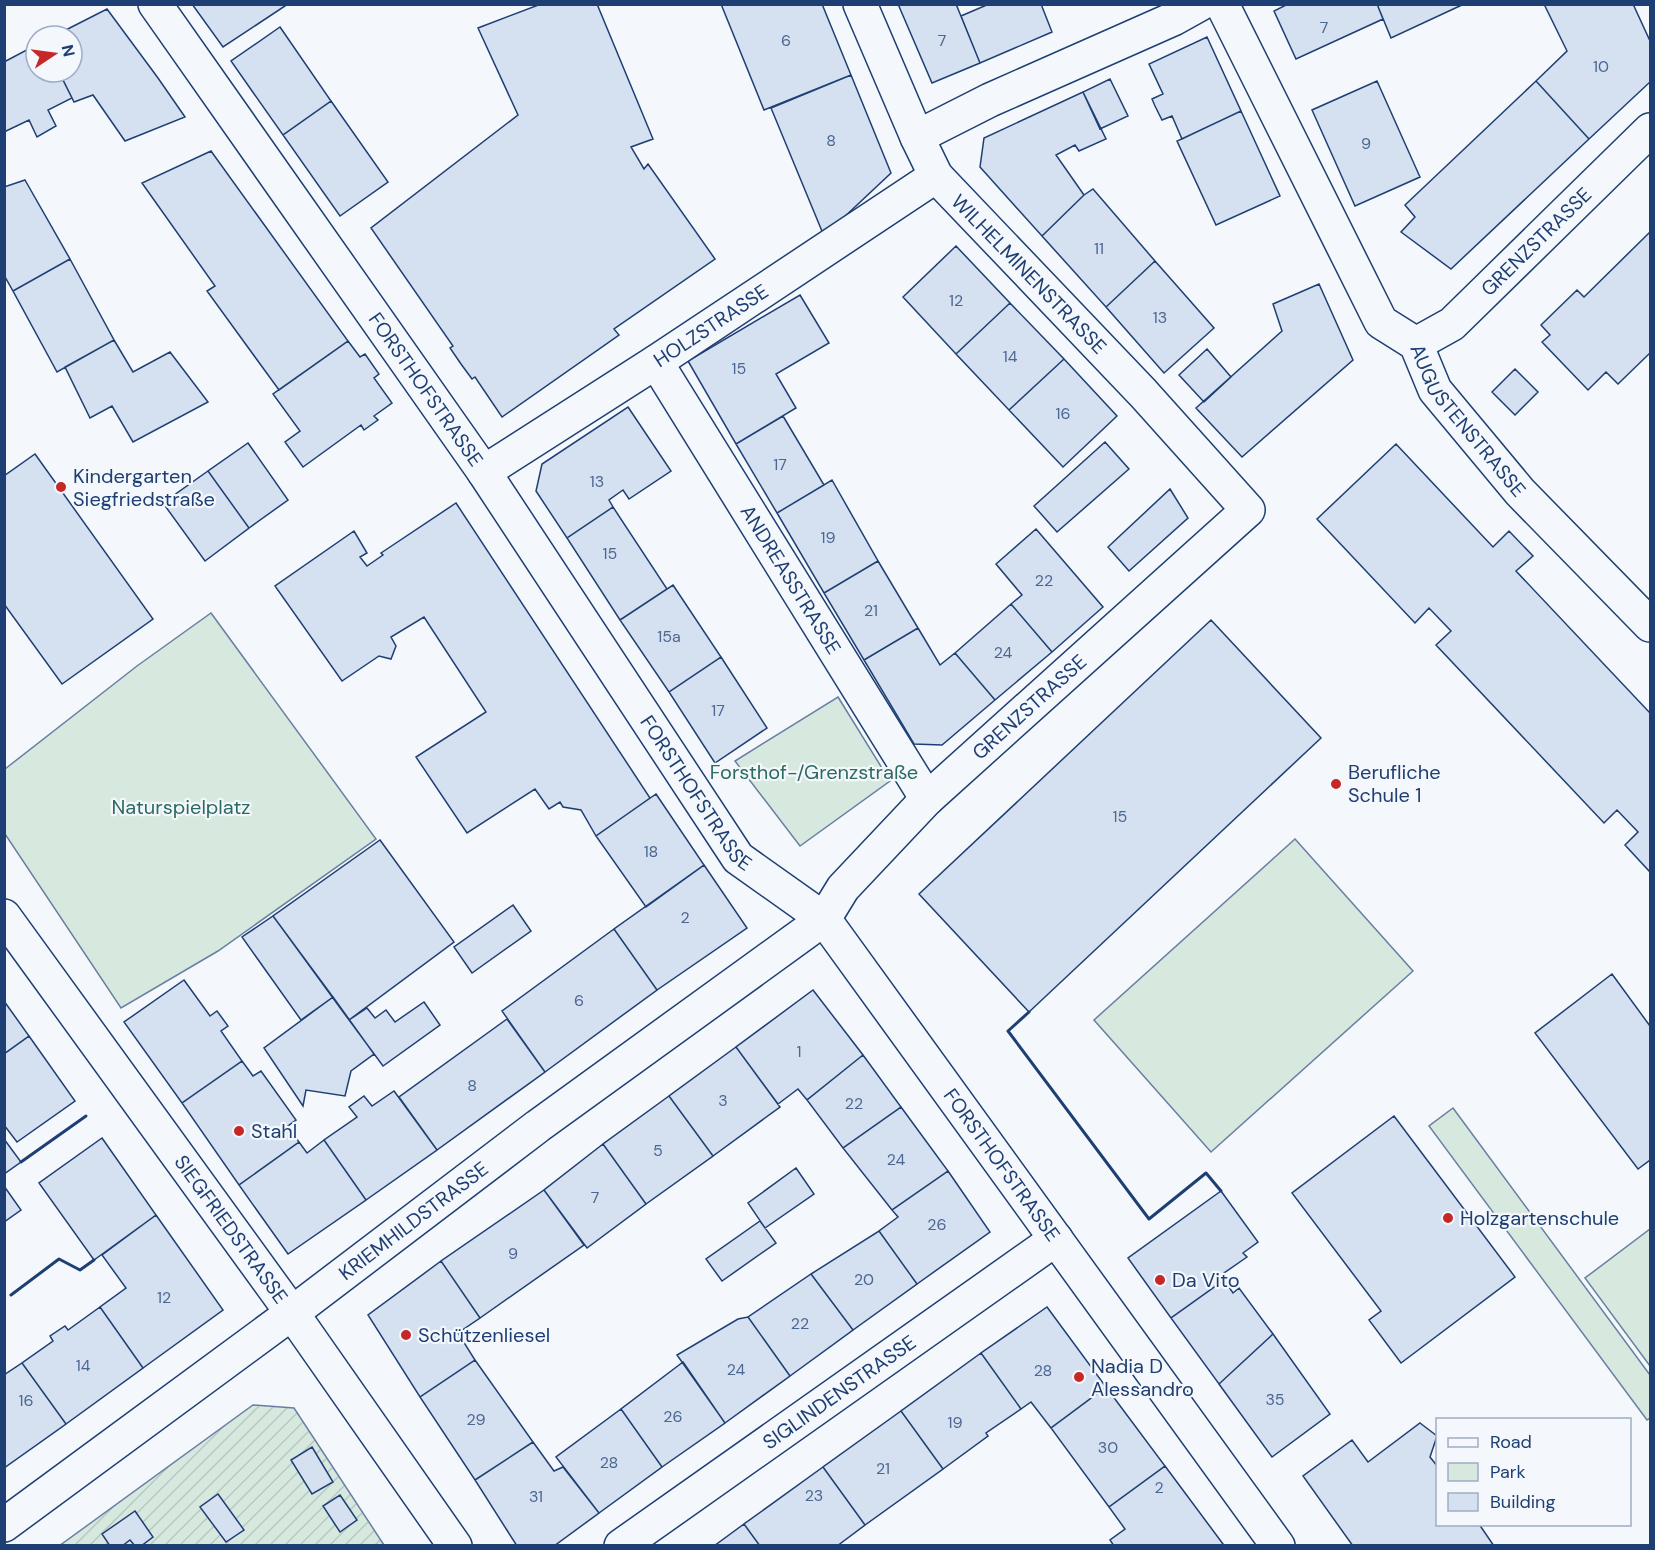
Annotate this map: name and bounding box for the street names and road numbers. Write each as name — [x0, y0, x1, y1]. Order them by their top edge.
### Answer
street label: GRENZSTRASSE — [1475, 181, 1597, 302]
street label: WILHELMINENSTRASSE — [946, 188, 1112, 360]
street label: HOLZSTRASSE — [648, 278, 773, 373]
street label: FORSTHOFSTRASSE — [363, 307, 489, 471]
street label: AUGUSTENSTRASSE — [1404, 340, 1532, 502]
street label: ANDREASSTRASSE — [735, 500, 847, 659]
street label: GRENZSTRASSE — [967, 649, 1092, 765]
street label: FORSTHOFSTRASSE — [635, 710, 757, 877]
street label: FORSTHOFSTRASSE — [938, 1083, 1066, 1246]
street label: SIEGFRIEDSTRASSE — [169, 1150, 294, 1309]
street label: KRIEMHILDSTRASSE — [333, 1156, 493, 1286]
street label: SIGLINDENSTRASSE — [757, 1329, 921, 1455]

